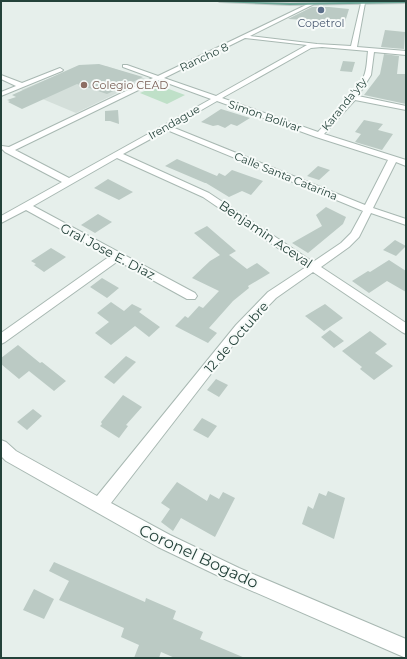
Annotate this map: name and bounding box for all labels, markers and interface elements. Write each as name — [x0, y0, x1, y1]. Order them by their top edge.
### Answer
marker: Copetrol — [316, 5, 326, 15]
place label: Copetrol — [297, 16, 345, 30]
street label: Rancho 8 — [177, 40, 231, 74]
street label: Karanda'yty — [318, 75, 370, 133]
place label: Colegio CEAD — [92, 78, 168, 92]
marker: Colegio CEAD — [79, 80, 89, 90]
street label: Simon Bolivar — [227, 97, 303, 135]
street label: Irendague — [146, 101, 203, 142]
street label: Calle Santa Catarina — [232, 149, 340, 203]
street label: Benjamin Aceval — [216, 197, 316, 271]
street label: Gral Jose E. Diaz — [58, 219, 158, 283]
street label: 12 de Octubre — [201, 298, 272, 376]
street label: Coronel Bogado — [136, 520, 262, 592]

